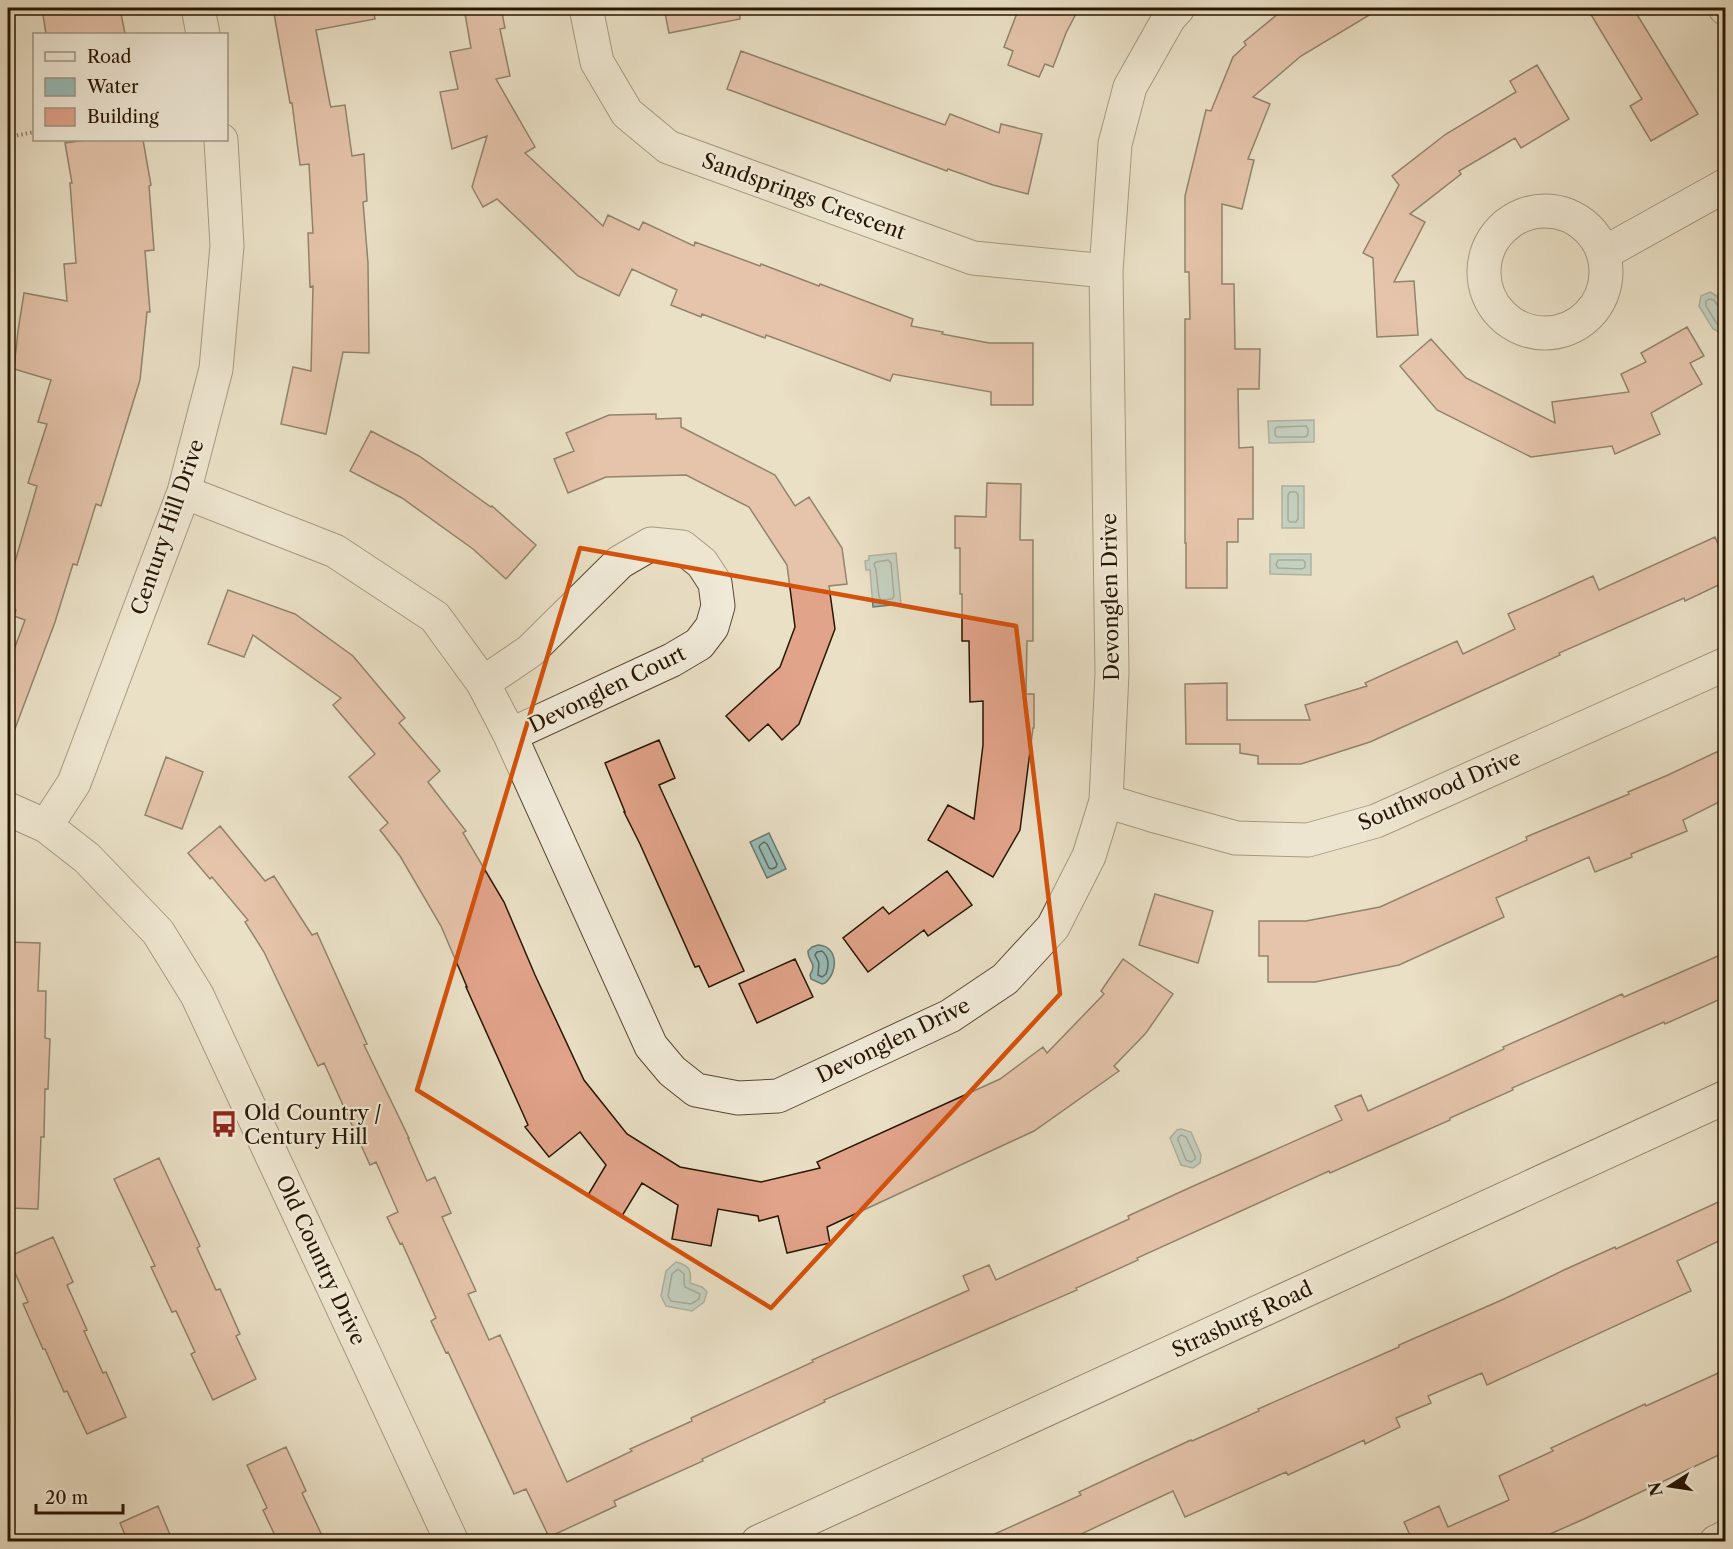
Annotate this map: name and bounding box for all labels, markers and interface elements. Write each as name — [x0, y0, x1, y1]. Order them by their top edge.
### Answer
legend — [33, 33, 228, 141]
text: Road — [87, 46, 132, 68]
text: Water — [86, 76, 139, 98]
text: Building — [87, 106, 159, 128]
street label: Sandsprings Crescent — [699, 148, 910, 245]
street label: Century Hill Drive — [125, 436, 209, 618]
street label: Devonglen Drive — [1096, 513, 1124, 681]
street label: Devonglen Court — [525, 640, 690, 738]
street label: Southwood Drive — [1354, 745, 1524, 835]
street label: Devonglen Drive — [812, 992, 974, 1088]
place label: Old Country / Century Hill — [244, 1100, 382, 1149]
bus stop icon: Old Country / Century Hill — [209, 1109, 239, 1139]
street label: Old Country Drive — [271, 1171, 371, 1349]
street label: Strasburg Road — [1168, 1275, 1316, 1362]
north arrow — [1640, 1456, 1700, 1516]
scale bar — [36, 1477, 123, 1515]
text: N — [1644, 1480, 1667, 1498]
text: 20 m — [45, 1487, 89, 1509]

